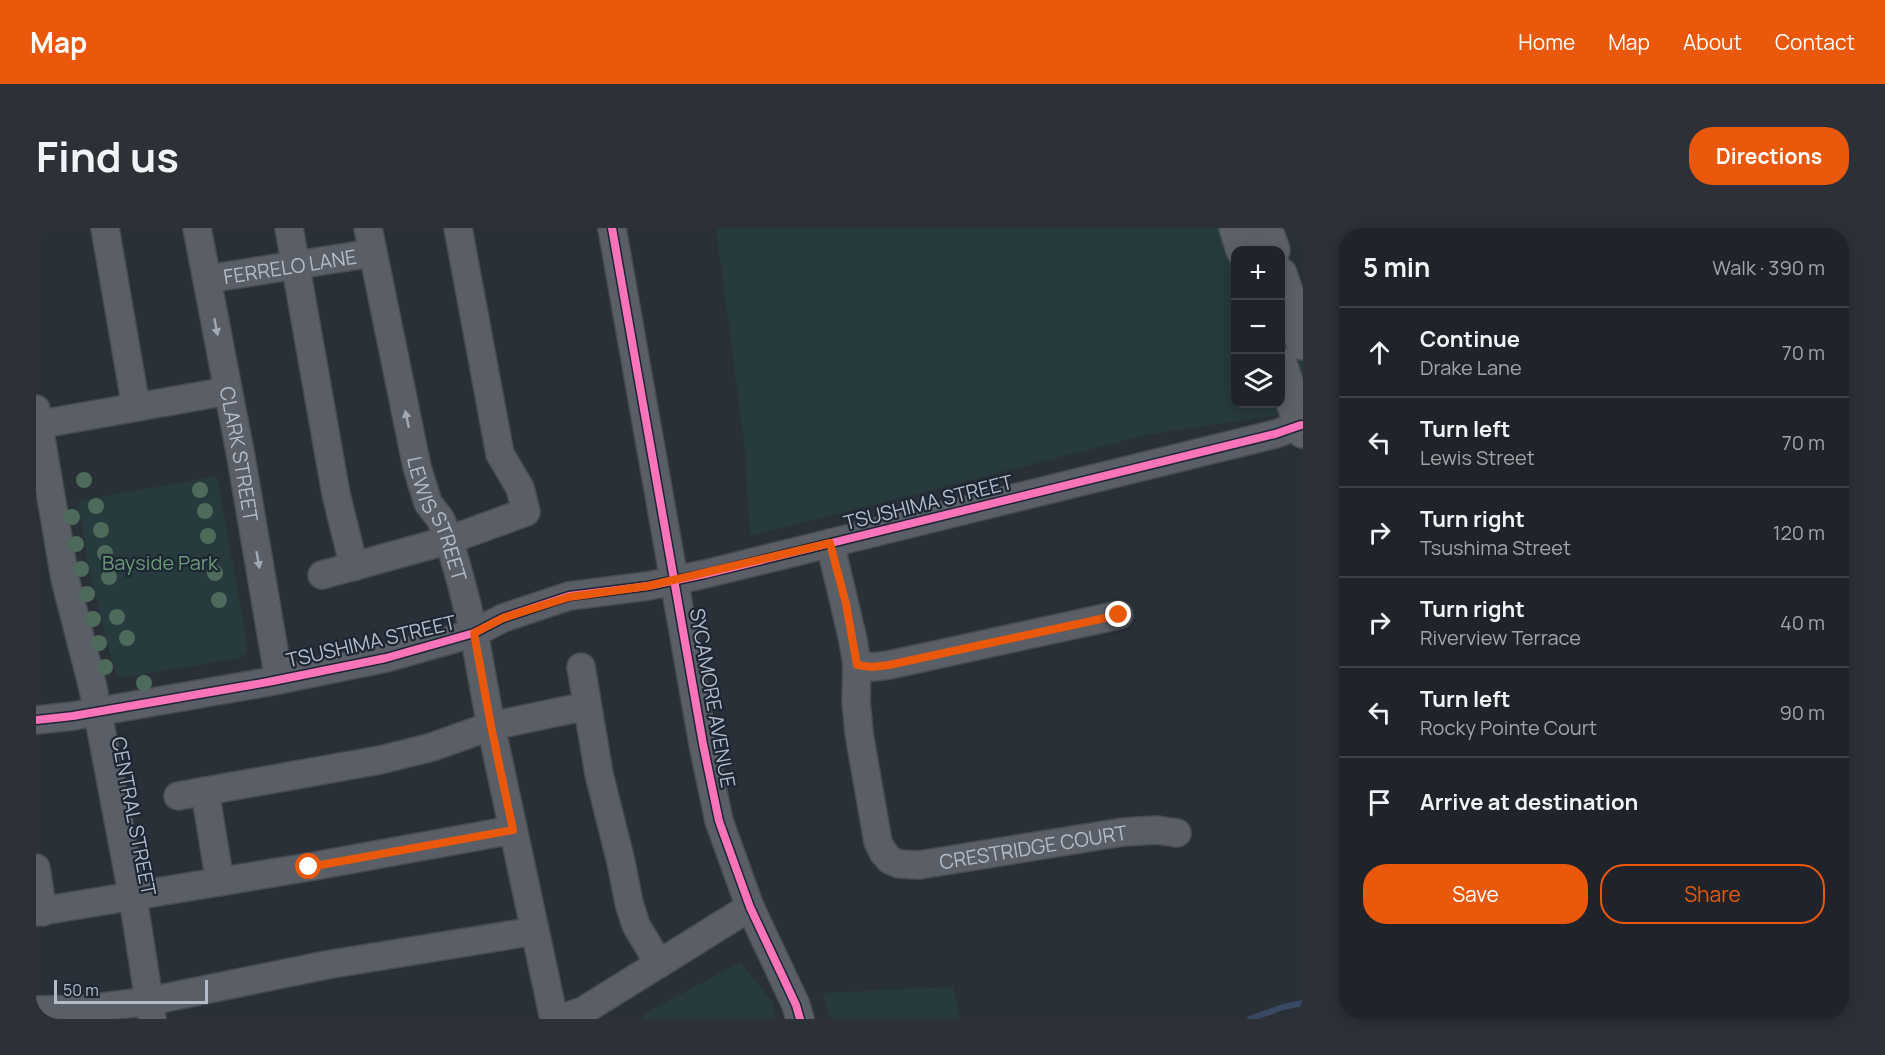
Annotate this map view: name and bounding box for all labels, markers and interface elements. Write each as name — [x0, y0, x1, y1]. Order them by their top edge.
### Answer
text: Map — [30, 23, 87, 61]
text: Home — [1518, 28, 1575, 56]
text: Map — [1608, 28, 1650, 56]
text: About — [1683, 28, 1742, 56]
text: Contact — [1775, 28, 1855, 56]
text: Find us — [36, 127, 179, 185]
button: Directions — [1689, 127, 1849, 185]
street label: FERRELO LANE — [221, 242, 358, 290]
map controls — [1231, 246, 1285, 408]
button: + — [1231, 246, 1285, 300]
text: 5 min — [1363, 249, 1430, 285]
text: Walk · 390 m — [1712, 254, 1825, 281]
button: − — [1231, 300, 1285, 354]
one-way arrow — [212, 317, 221, 336]
text: Continue — [1420, 324, 1520, 354]
icon: ahead — [1363, 336, 1396, 369]
text: 70 m — [1782, 339, 1825, 366]
button: layers — [1231, 354, 1285, 408]
text: Drake Lane — [1420, 354, 1522, 381]
street label: CLARK STREET — [214, 384, 265, 524]
one-way arrow — [402, 409, 411, 428]
text: Turn left — [1420, 414, 1510, 444]
icon: left — [1363, 426, 1396, 459]
text: 70 m — [1782, 429, 1825, 456]
text: Lewis Street — [1420, 444, 1535, 471]
street label: LEWIS STREET — [402, 454, 474, 584]
street label: TSUSHIMA STREET — [841, 468, 1015, 536]
text: Turn right — [1420, 504, 1525, 534]
icon: right — [1363, 516, 1396, 549]
text: 120 m — [1773, 519, 1825, 546]
text: Tsushima Street — [1420, 534, 1571, 561]
park label: Bayside Park — [102, 549, 219, 576]
one-way arrow — [254, 551, 263, 570]
text: Turn right — [1420, 594, 1525, 624]
route end — [1105, 601, 1131, 627]
street label: SYCAMORE AVENUE — [684, 606, 742, 790]
icon: right — [1363, 606, 1396, 639]
street label: TSUSHIMA STREET — [283, 608, 459, 674]
text: 40 m — [1780, 609, 1825, 636]
text: Riverview Terrace — [1420, 624, 1581, 651]
text: Turn left — [1420, 684, 1510, 714]
icon: left — [1363, 696, 1396, 729]
text: 90 m — [1779, 699, 1825, 726]
text: Rocky Pointe Court — [1420, 714, 1597, 741]
street label: CENTRAL STREET — [105, 734, 163, 898]
icon: arrive — [1363, 786, 1396, 819]
text: Arrive at destination — [1420, 787, 1638, 817]
street label: CRESTRIDGE COURT — [937, 818, 1129, 875]
route start — [295, 853, 321, 879]
button: Save — [1363, 864, 1588, 924]
button: Share — [1600, 864, 1825, 924]
scale bar — [54, 977, 208, 1004]
text: 50 m — [63, 979, 99, 1001]

